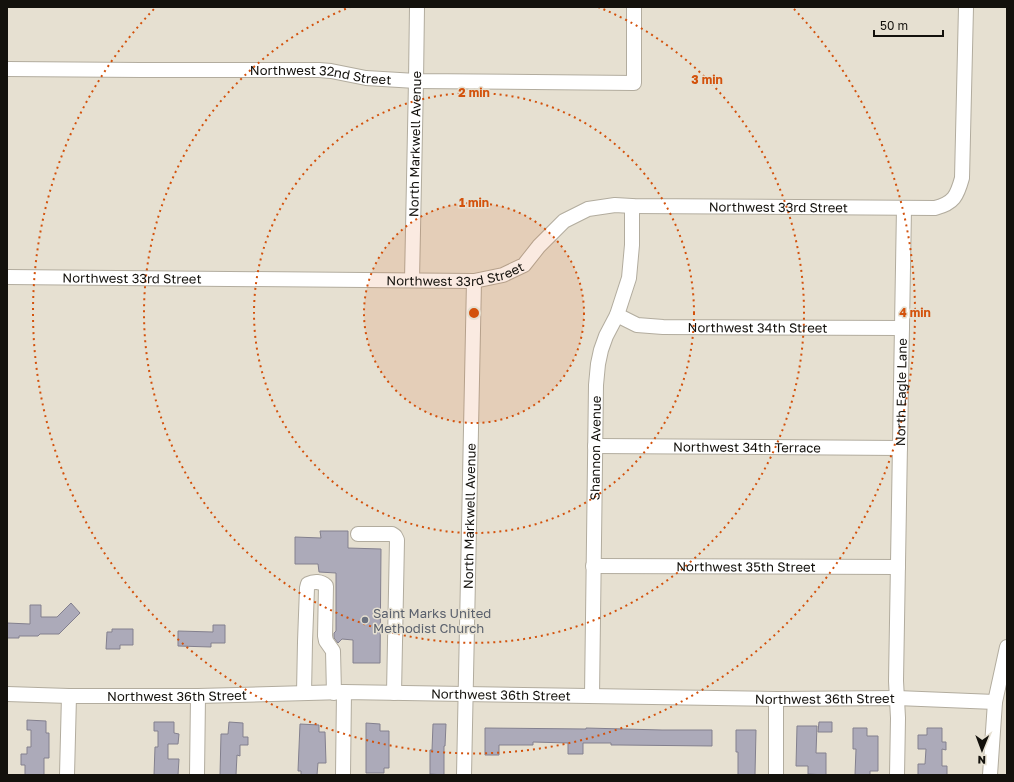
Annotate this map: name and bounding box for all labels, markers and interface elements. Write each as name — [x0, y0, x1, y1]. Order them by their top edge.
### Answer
scale bar — [874, 12, 943, 38]
text: 50 m — [880, 18, 908, 33]
street label: Northwest 32nd Street — [250, 62, 392, 88]
street label: North Markwell Avenue — [405, 71, 424, 217]
text: 3 min — [691, 72, 723, 87]
text: 2 min — [458, 85, 490, 100]
text: 1 min — [459, 195, 489, 210]
street label: Northwest 33rd Street — [709, 199, 848, 215]
street label: Northwest 33rd Street — [386, 258, 526, 289]
street label: Northwest 33rd Street — [62, 269, 202, 287]
text: 4 min — [899, 305, 931, 320]
centre of rings — [467, 306, 481, 320]
street label: Northwest 34th Street — [688, 319, 828, 336]
street label: North Eagle Lane — [892, 338, 910, 446]
street label: Shannon Avenue — [587, 396, 604, 500]
street label: Northwest 34th Terrace — [673, 439, 821, 455]
street label: North Markwell Avenue — [460, 443, 479, 589]
street label: Northwest 35th Street — [676, 558, 816, 575]
place label: Saint Marks United Methodist Church — [373, 605, 491, 636]
marker: Saint Marks United Methodist Church — [360, 615, 370, 625]
street label: Northwest 36th Street — [431, 685, 571, 704]
street label: Northwest 36th Street — [107, 687, 247, 704]
street label: Northwest 36th Street — [755, 690, 895, 707]
north arrow — [962, 730, 1002, 770]
text: N — [978, 754, 986, 767]

